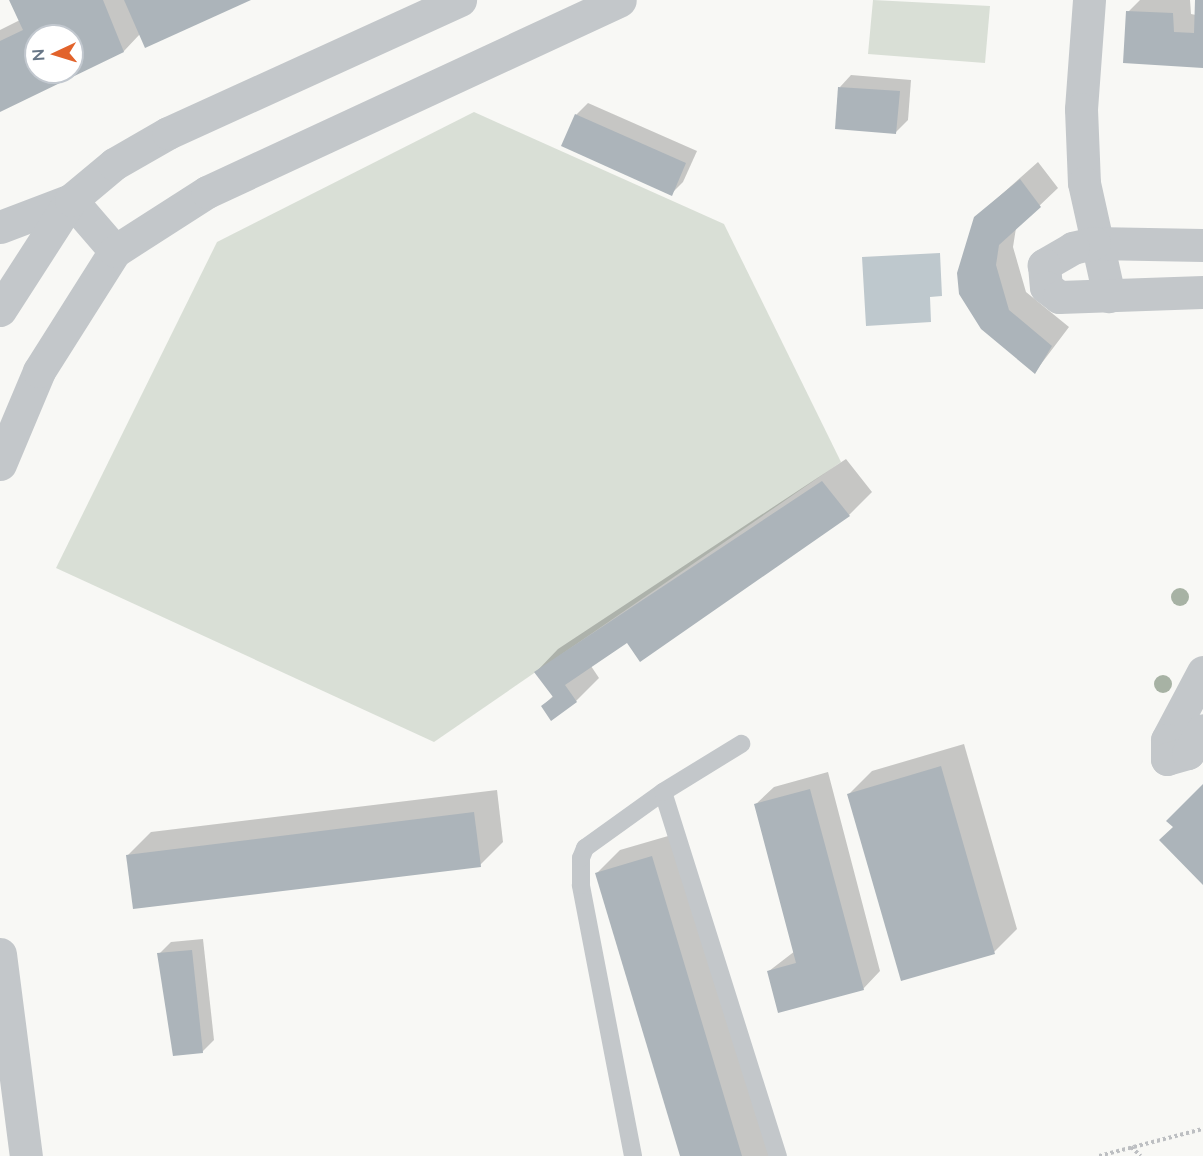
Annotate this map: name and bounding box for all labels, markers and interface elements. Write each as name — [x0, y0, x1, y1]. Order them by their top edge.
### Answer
north arrow — [24, 24, 84, 84]
text: N — [28, 48, 47, 62]

